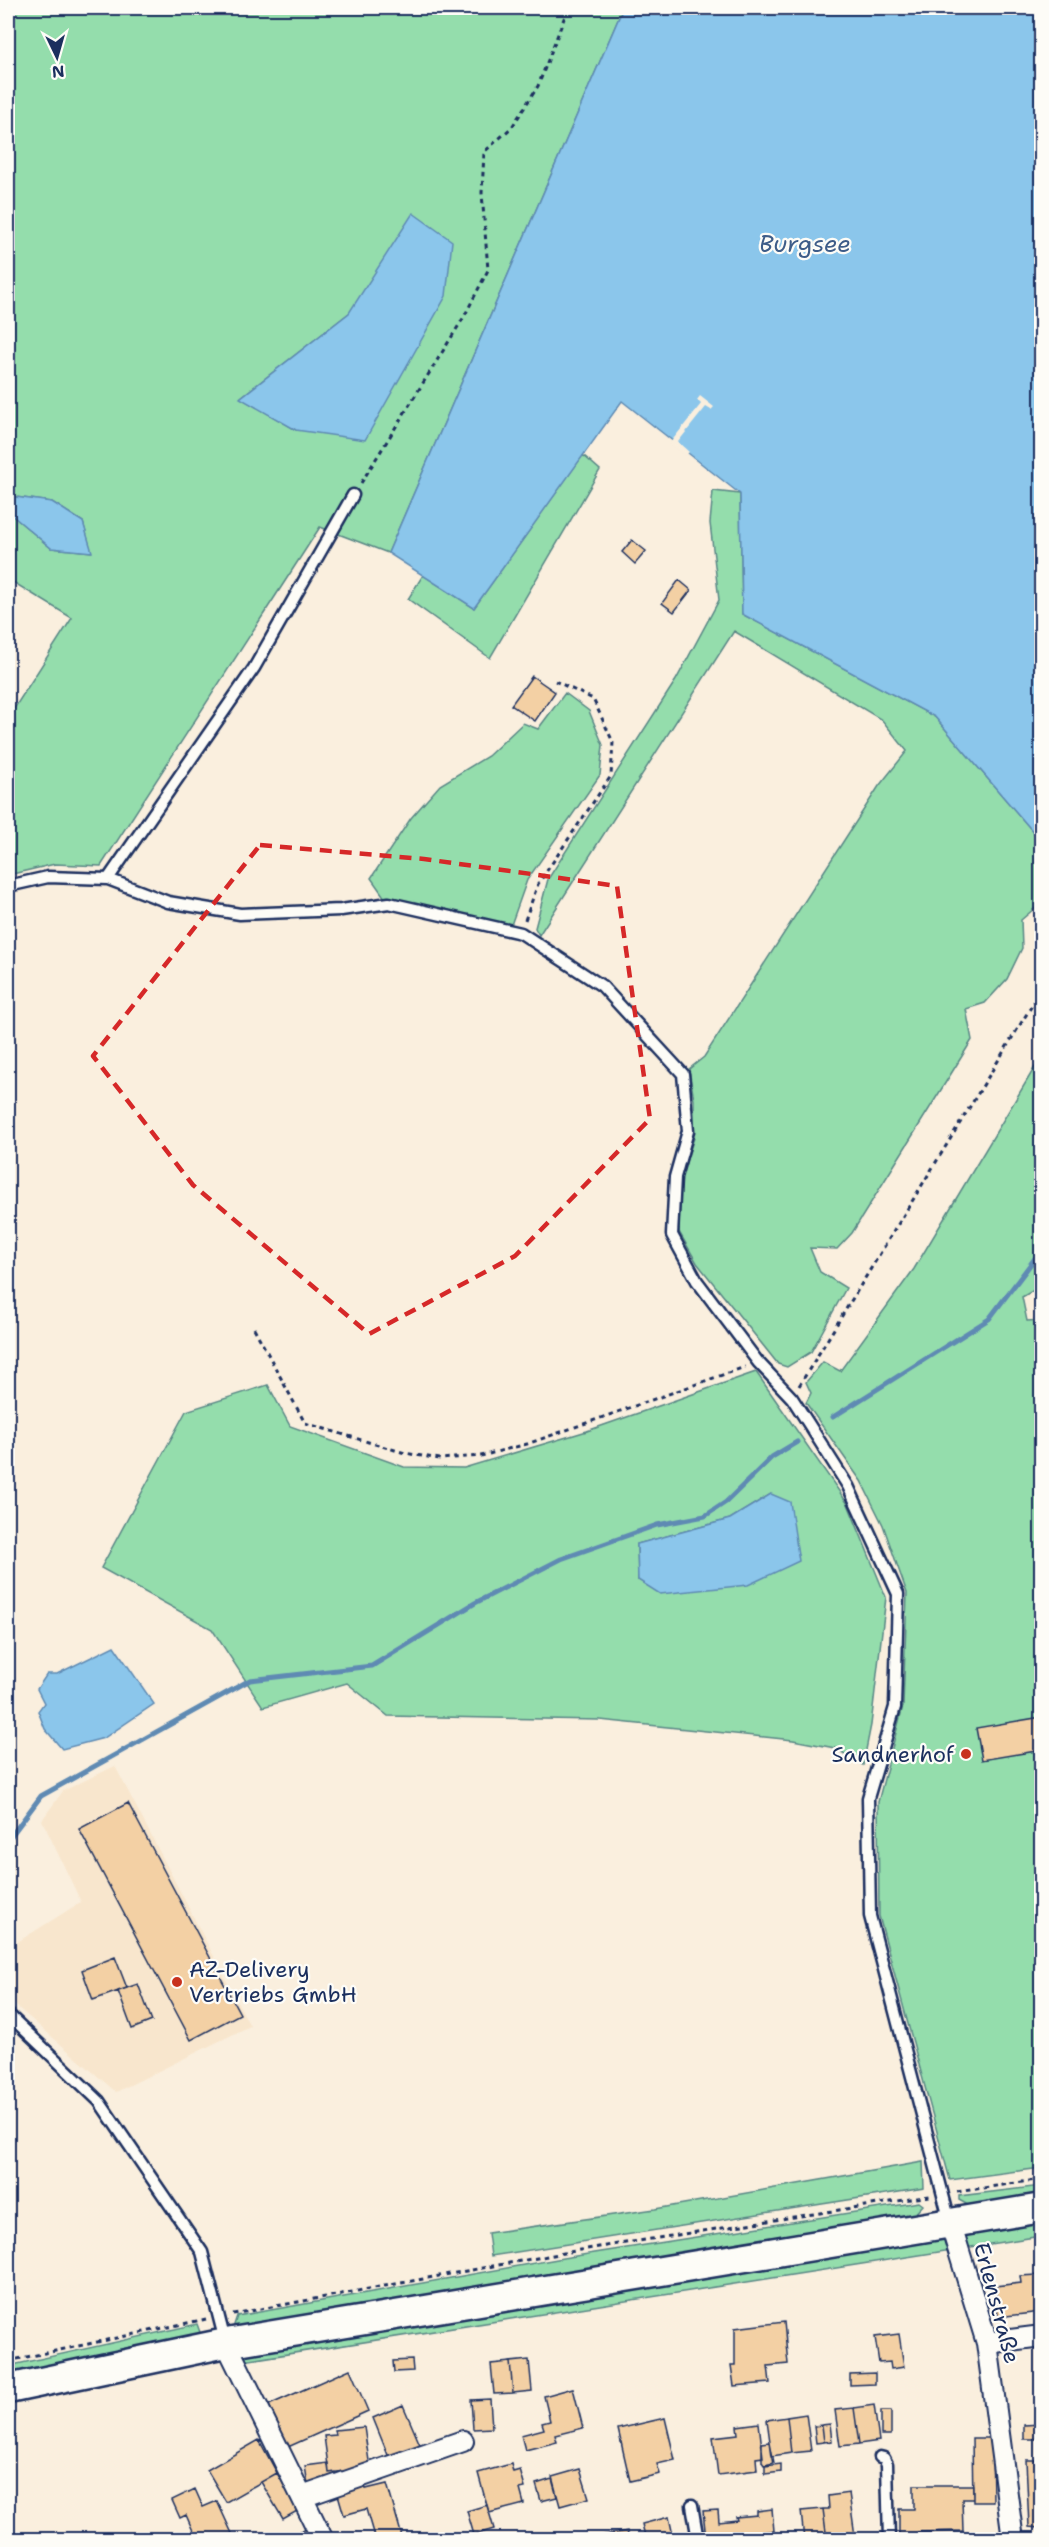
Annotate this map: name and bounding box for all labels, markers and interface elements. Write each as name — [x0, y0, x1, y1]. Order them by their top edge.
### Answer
north arrow — [27, 27, 87, 87]
text: N — [51, 60, 65, 82]
water label: Burgsee — [759, 228, 851, 260]
place label: Sandnerhof — [831, 1740, 955, 1769]
marker: Sandnerhof — [959, 1747, 973, 1761]
place label: AZ-Delivery Vertriebs GmbH — [189, 1955, 357, 2009]
marker: AZ-Delivery Vertriebs GmbH — [170, 1975, 184, 1989]
street label: Erlenstraße — [967, 2239, 1027, 2367]

